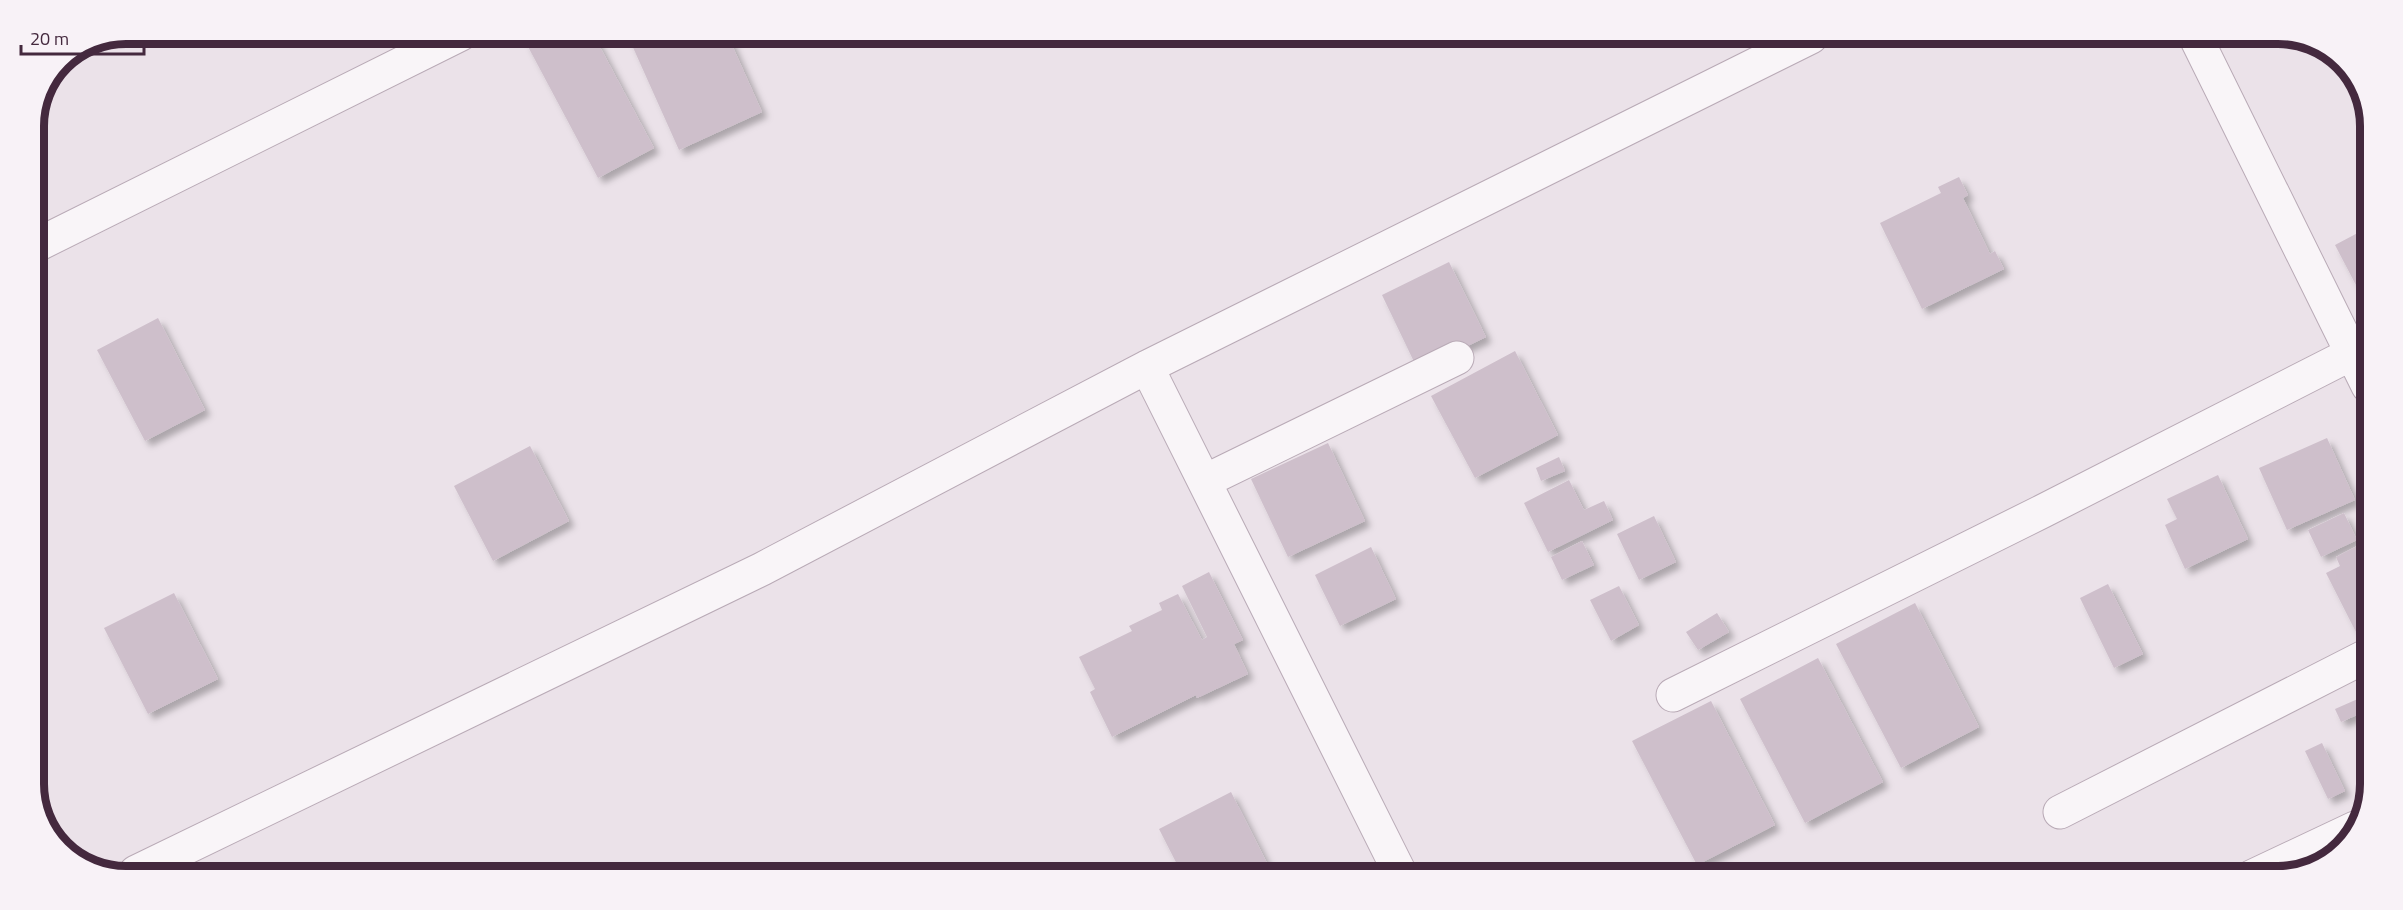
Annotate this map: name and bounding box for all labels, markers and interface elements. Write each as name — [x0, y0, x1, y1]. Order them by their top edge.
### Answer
scale bar — [21, 18, 144, 56]
text: 20 m — [30, 25, 69, 52]

